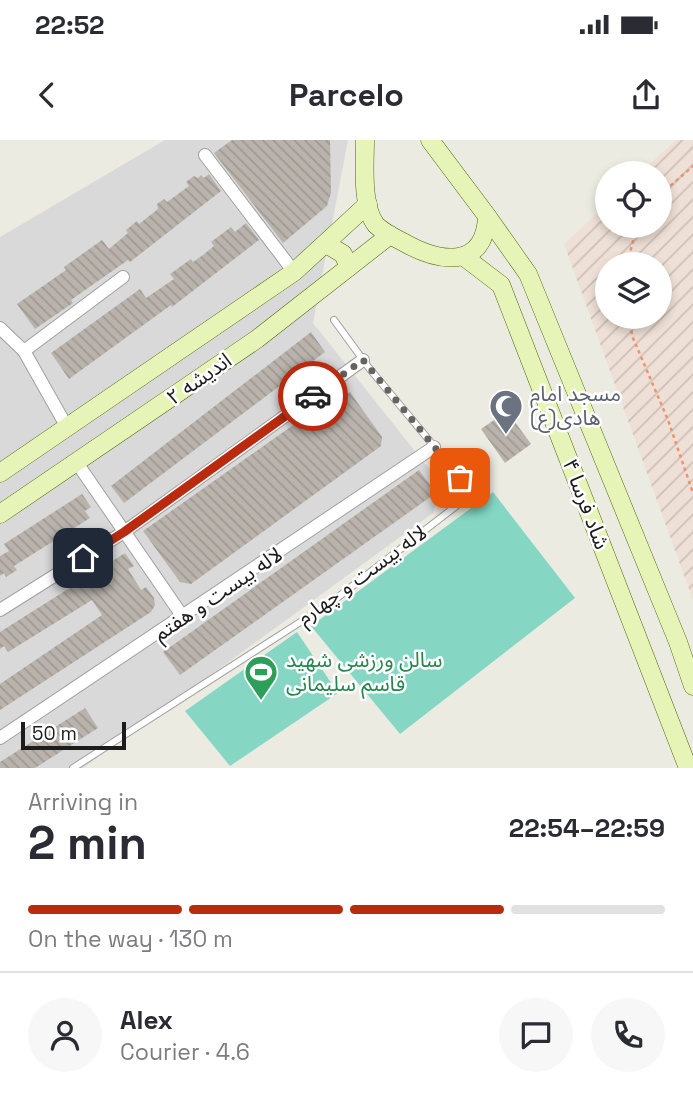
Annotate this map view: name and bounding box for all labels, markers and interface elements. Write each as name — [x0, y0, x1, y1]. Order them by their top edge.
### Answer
text: 22:52 — [35, 8, 104, 42]
text: Parcelo — [289, 75, 404, 115]
icon: back — [28, 76, 66, 114]
icon: share — [627, 76, 665, 114]
map controls — [595, 161, 672, 329]
button: locate — [595, 161, 672, 238]
button: layers — [595, 252, 672, 329]
street label: اندیشه ۲ — [161, 346, 237, 411]
courier — [278, 361, 348, 431]
icon: car — [294, 377, 332, 415]
place label: مسجد امام هادی(ع) — [530, 380, 621, 433]
mosque icon: مسجد امام هادی(ع) — [487, 387, 525, 436]
pin — [430, 448, 490, 508]
street label: شاد فرسا ۴ — [557, 455, 616, 553]
icon: bag — [441, 459, 479, 497]
street label: لاله بیست و چهارم — [292, 518, 434, 633]
pin — [53, 528, 113, 588]
icon: home — [64, 539, 102, 577]
street label: لاله بیست و هفتم — [148, 540, 289, 648]
place label: سالن ورزشی شهید قاسم سلیمانی — [286, 646, 442, 699]
sports icon: سالن ورزشی شهید قاسم سلیمانی — [242, 653, 280, 702]
scale bar — [21, 719, 126, 751]
text: 50 m — [32, 721, 77, 746]
text: Arriving in — [28, 787, 138, 817]
text: 22:54–22:59 — [509, 811, 665, 845]
text: 2 min — [28, 814, 147, 872]
text: On the way · 130 m — [28, 924, 233, 954]
button: person — [28, 998, 102, 1072]
button: chat — [499, 998, 573, 1072]
button: phone — [591, 998, 665, 1072]
text: Alex — [120, 1003, 173, 1037]
text: Courier · 4.6 — [120, 1037, 250, 1067]

